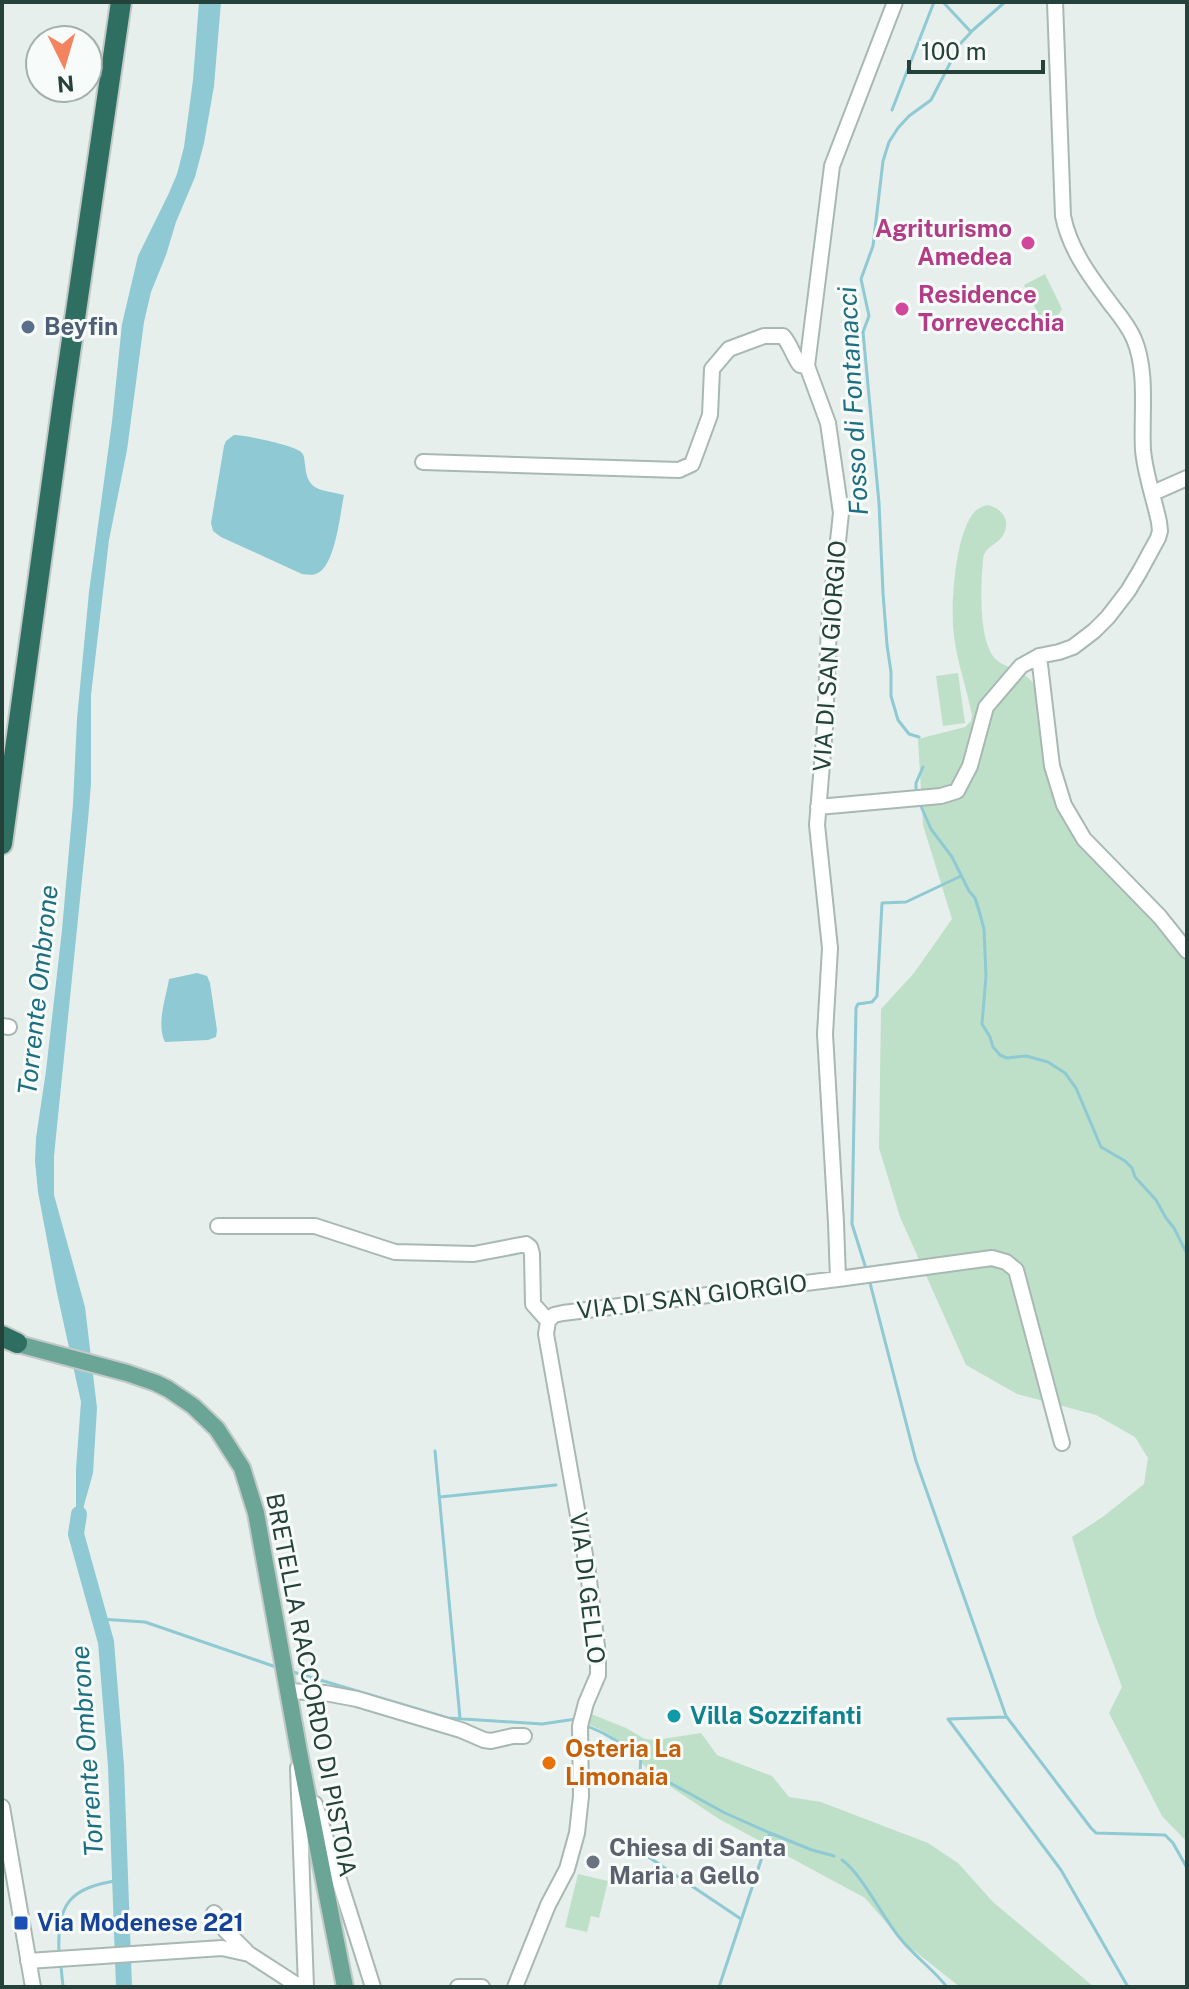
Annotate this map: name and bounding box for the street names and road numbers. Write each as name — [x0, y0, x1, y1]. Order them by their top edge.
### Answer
street label: VIA DI SAN GIORGIO — [807, 539, 851, 772]
street label: VIA DI SAN GIORGIO — [575, 1268, 809, 1324]
street label: BRETELLA RACCORDO DI PISTOIA — [261, 1491, 363, 1879]
street label: VIA DI GELLO — [565, 1510, 611, 1665]

